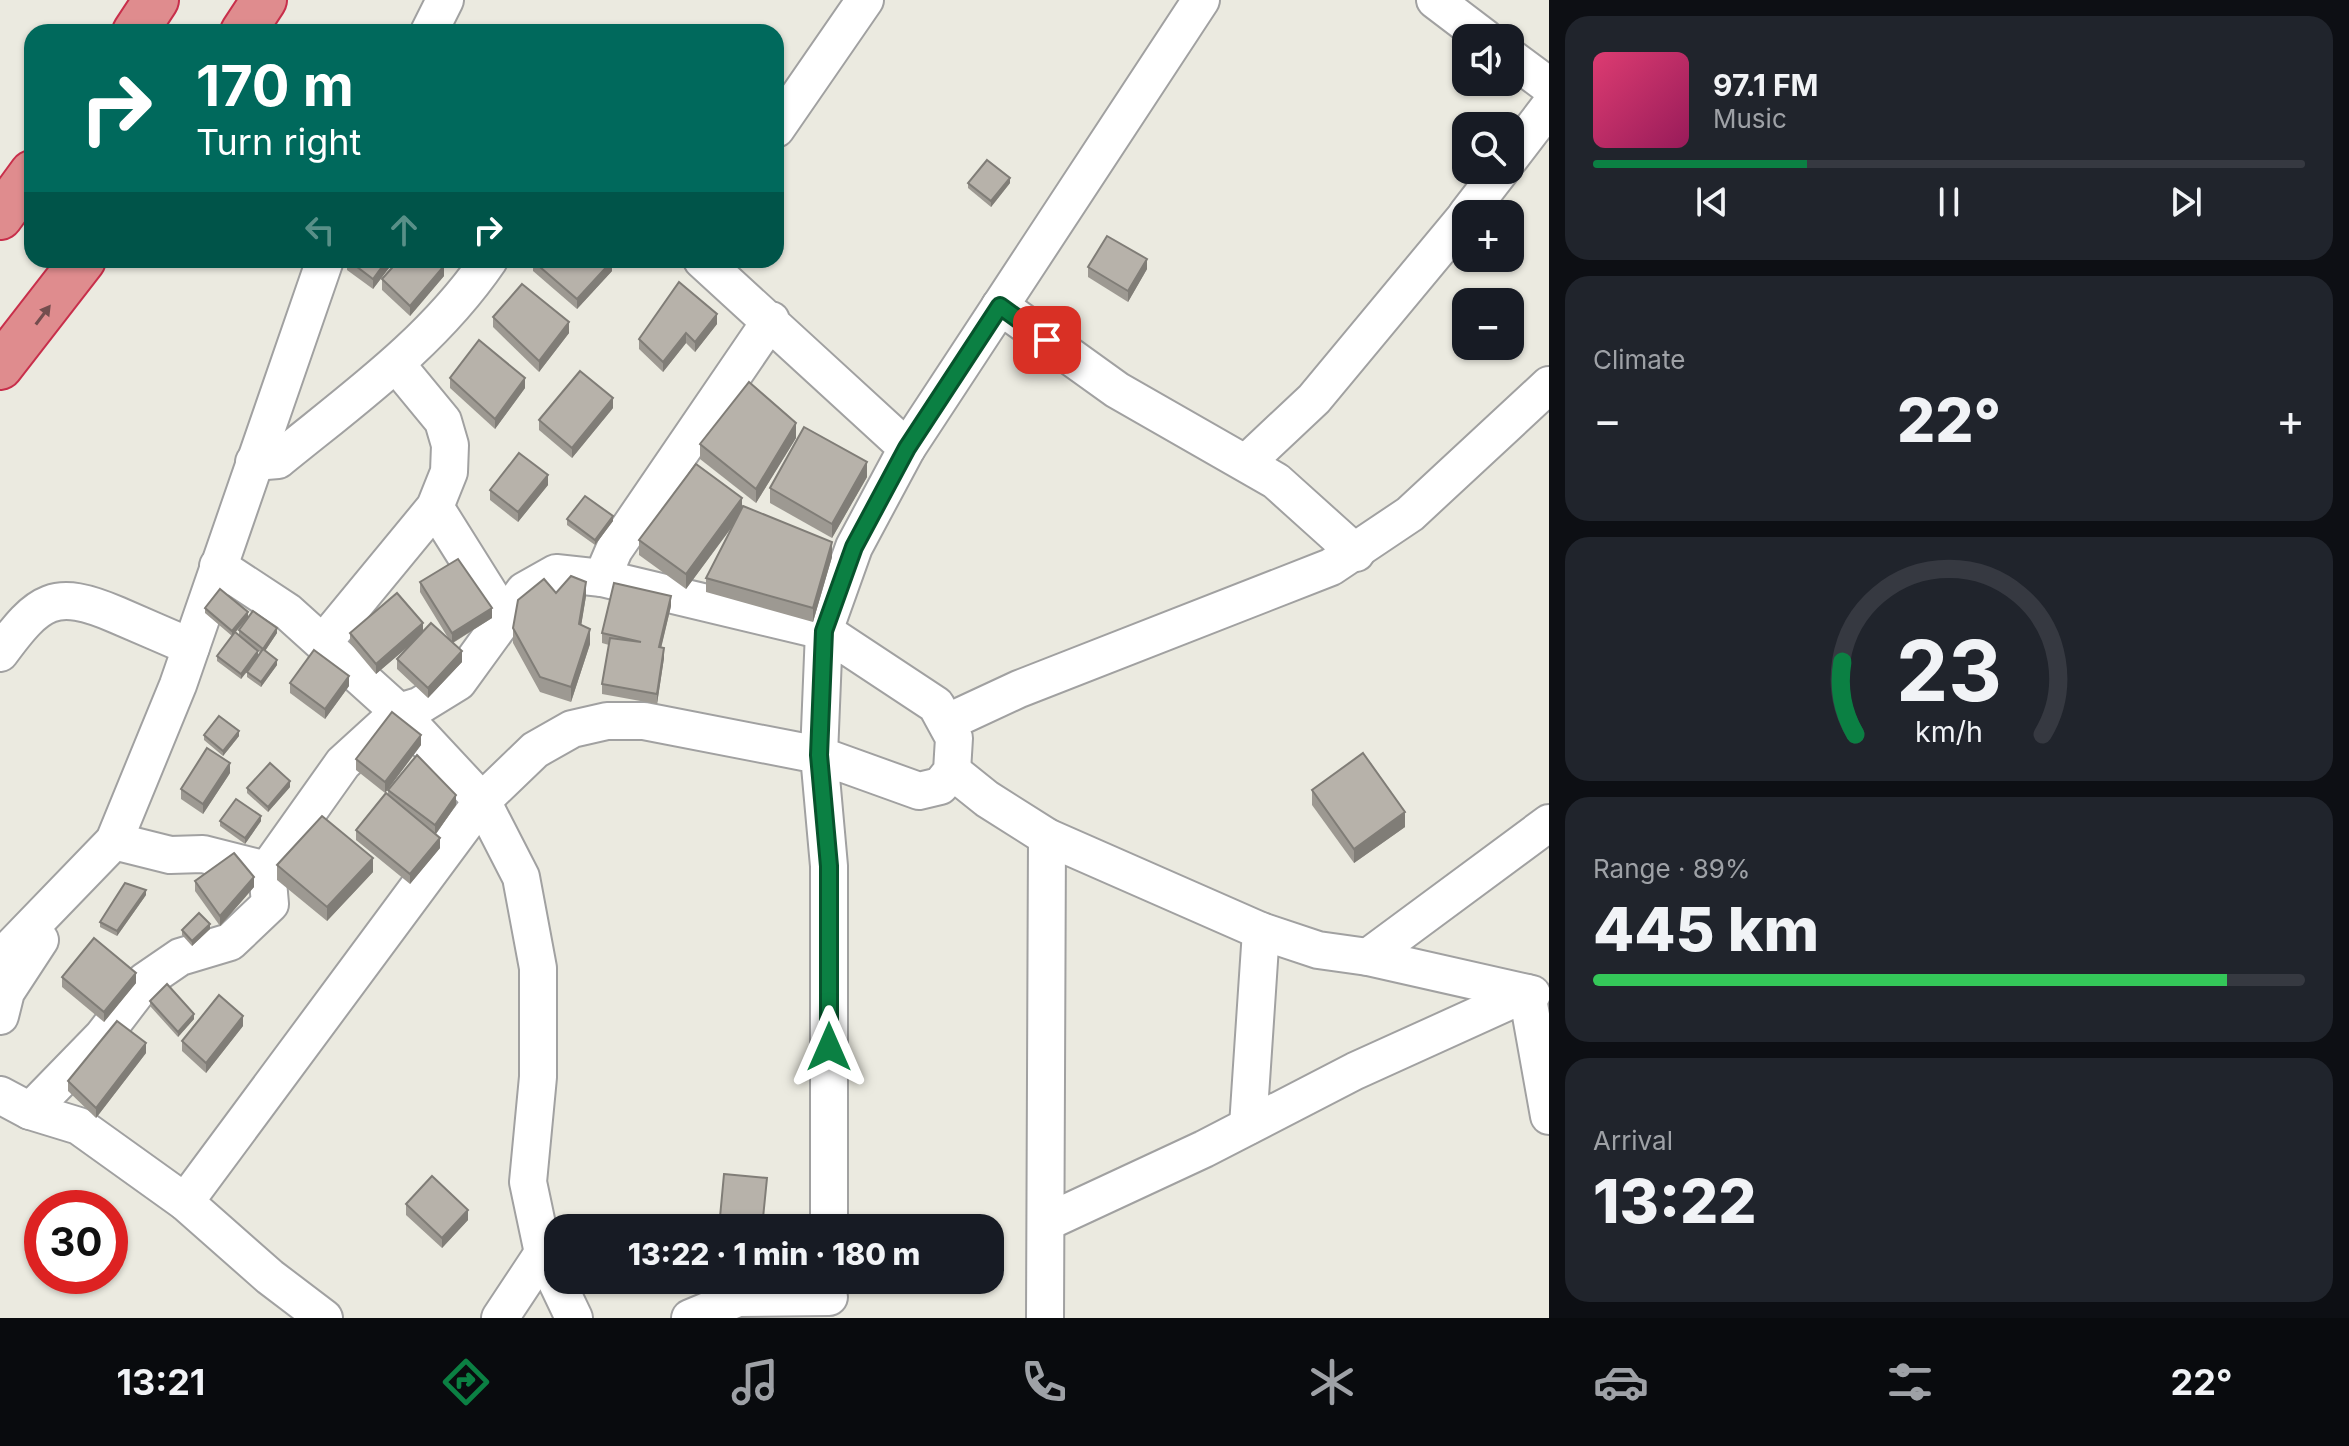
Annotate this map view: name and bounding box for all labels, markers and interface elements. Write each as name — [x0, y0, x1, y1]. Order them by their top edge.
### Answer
map controls — [1452, 24, 1524, 360]
button: sound — [1452, 24, 1524, 96]
text: 170 m — [196, 52, 354, 120]
icon: right — [64, 56, 168, 160]
text: 97.1 FM — [1713, 67, 1819, 103]
text: Music — [1713, 103, 1787, 134]
button: search — [1452, 112, 1524, 184]
text: Turn right — [196, 120, 361, 164]
icon: previous — [1690, 180, 1734, 224]
icon: pause — [1927, 180, 1971, 224]
icon: next — [2164, 180, 2208, 224]
button: + — [1452, 200, 1524, 272]
icon: left — [298, 208, 342, 252]
icon: ahead — [382, 208, 426, 252]
icon: right — [466, 208, 510, 252]
button: − — [1452, 288, 1524, 360]
one-way arrow — [34, 305, 50, 325]
pin — [1013, 306, 1081, 374]
icon: arrive — [1025, 318, 1069, 362]
text: Climate — [1593, 344, 1685, 375]
text: 22° — [1897, 384, 2001, 456]
text: − — [1593, 393, 1622, 447]
text: + — [2276, 393, 2305, 447]
text: 23 — [1896, 620, 2002, 721]
text: km/h — [1915, 714, 1983, 749]
text: Range · 89% — [1593, 853, 1751, 884]
text: 445 km — [1593, 893, 1819, 965]
position arrow — [787, 1005, 871, 1089]
text: Arrival — [1593, 1125, 1673, 1156]
text: 13:22 — [1593, 1165, 1757, 1237]
speed limit sign: 30 — [24, 1190, 128, 1294]
text: 13:22 · 1 min · 180 m — [628, 1236, 920, 1272]
icon: directions — [438, 1354, 494, 1410]
icon: music — [727, 1354, 783, 1410]
icon: phone — [1016, 1354, 1072, 1410]
icon: climate — [1304, 1354, 1360, 1410]
icon: car — [1593, 1354, 1649, 1410]
icon: filters — [1882, 1354, 1938, 1410]
text: 13:21 — [116, 1360, 205, 1404]
text: 22° — [2171, 1360, 2233, 1404]

